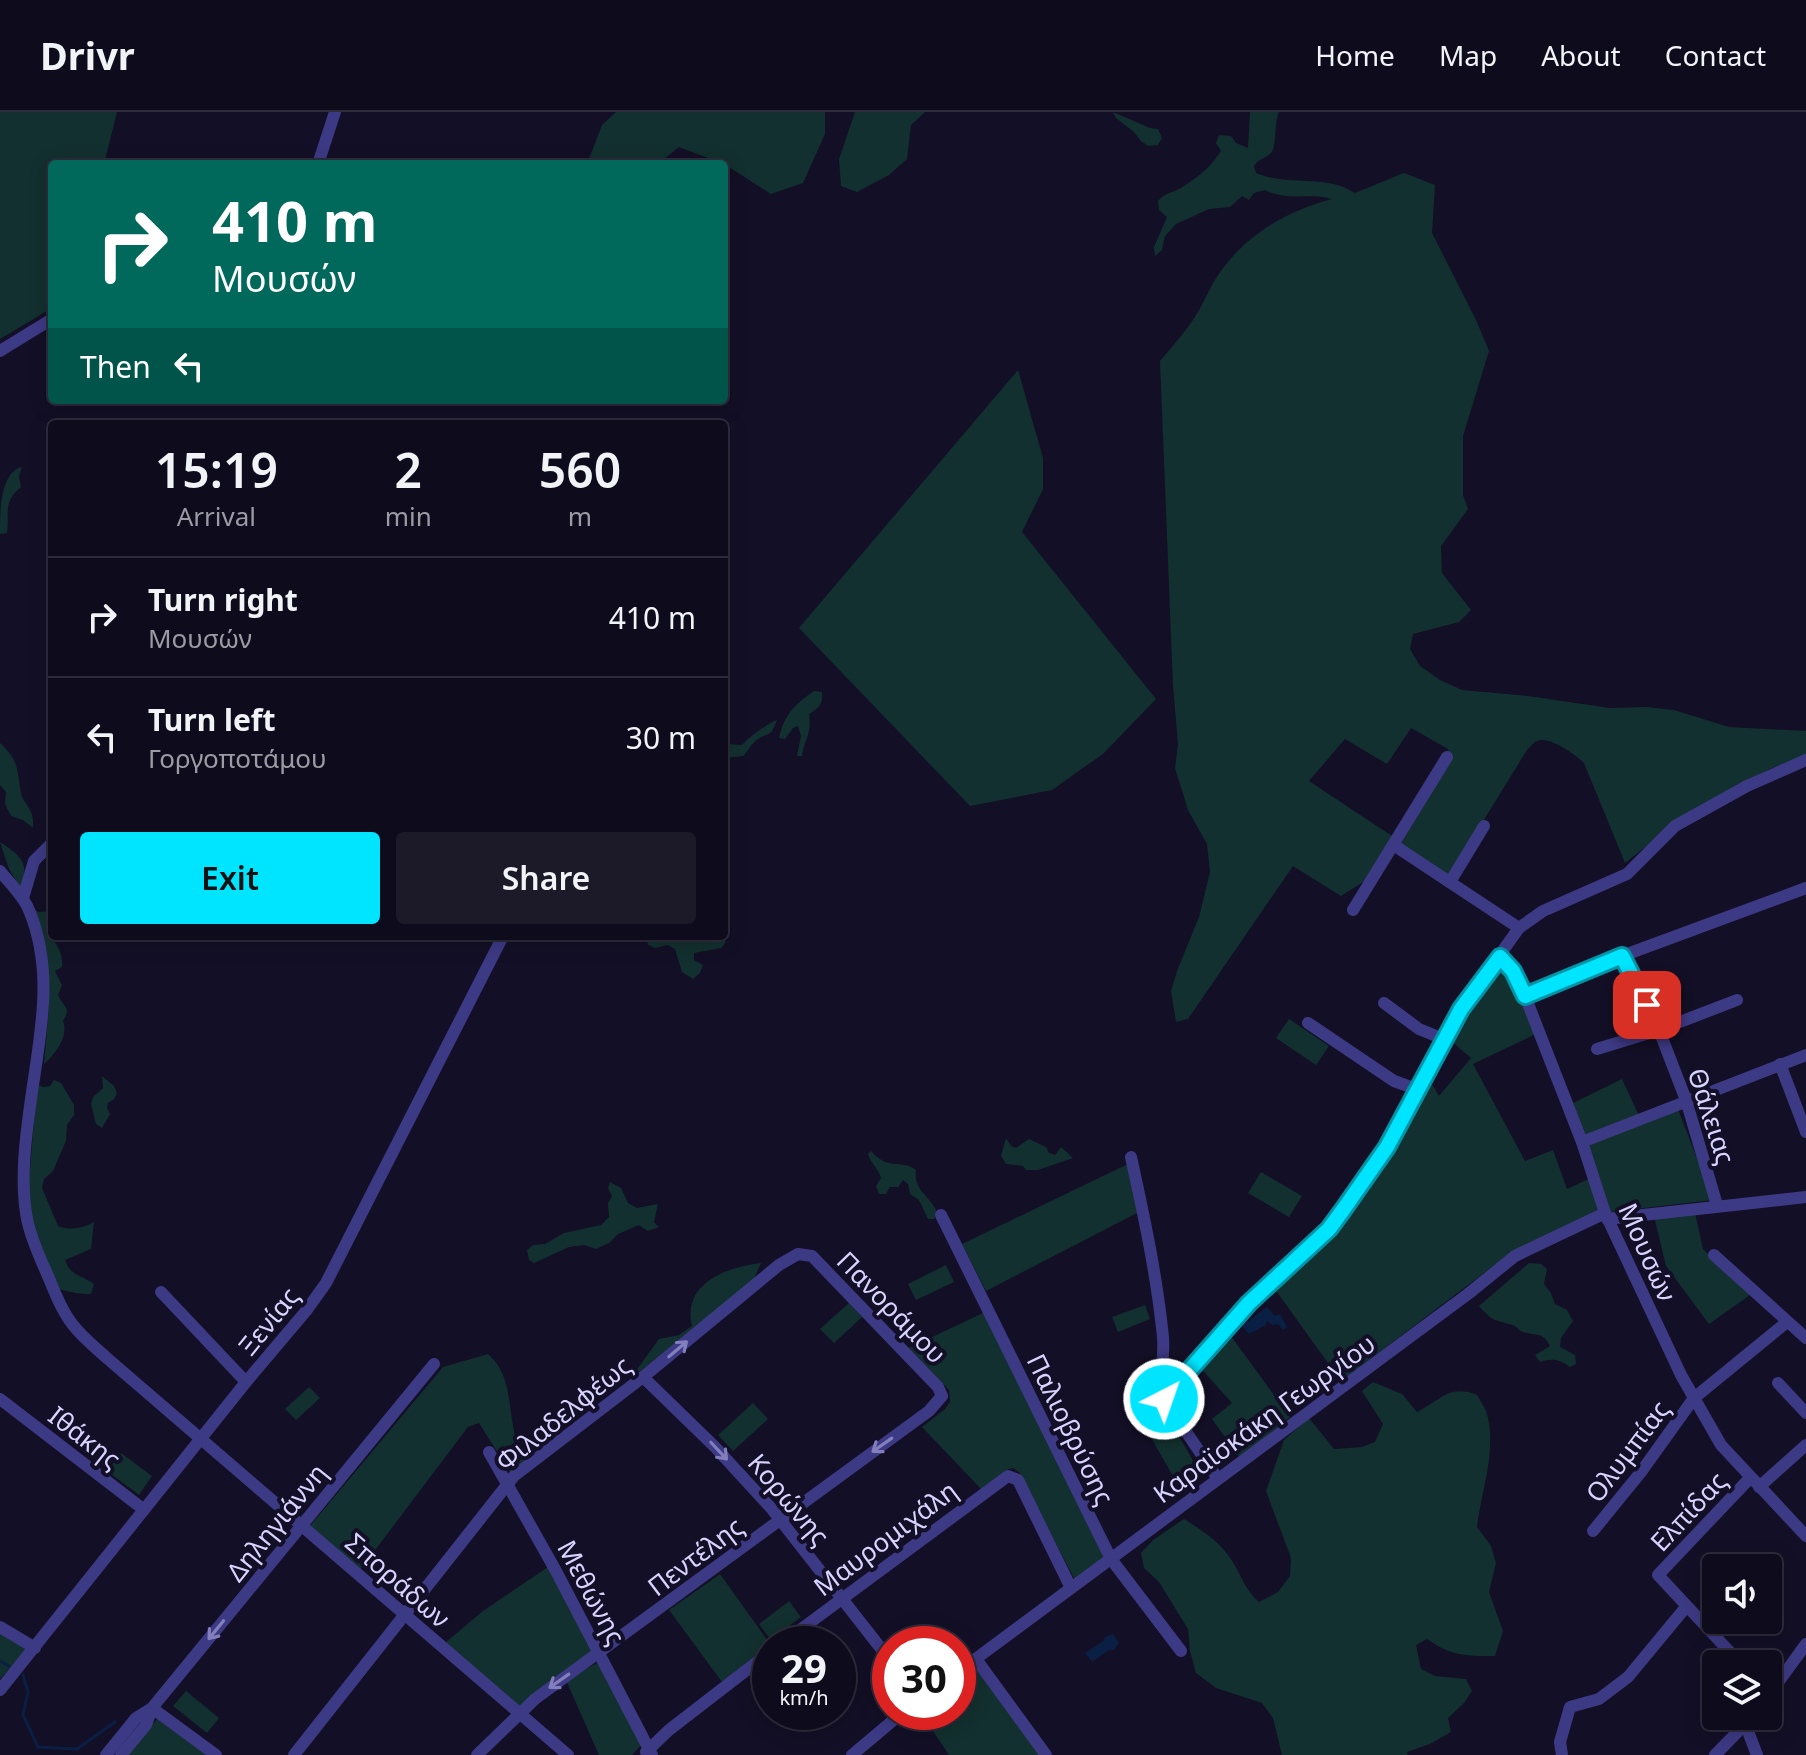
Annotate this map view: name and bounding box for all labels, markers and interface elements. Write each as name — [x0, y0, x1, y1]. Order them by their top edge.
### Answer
text: Drivr — [40, 29, 135, 81]
text: Home — [1315, 36, 1395, 74]
text: Map — [1439, 36, 1497, 74]
text: About — [1541, 36, 1621, 74]
text: Contact — [1665, 36, 1766, 74]
text: 410 m — [212, 182, 377, 258]
icon: right — [80, 192, 184, 296]
text: Μουσών — [212, 254, 356, 303]
icon: left — [167, 344, 211, 388]
text: Then — [80, 346, 151, 387]
text: 15:19 — [155, 437, 278, 502]
text: 2 — [395, 437, 422, 502]
text: 560 — [539, 437, 621, 502]
text: Arrival — [177, 498, 256, 534]
text: min — [385, 498, 432, 534]
text: m — [568, 498, 592, 534]
text: Turn right — [148, 579, 298, 620]
icon: right — [80, 595, 124, 639]
text: 410 m — [609, 597, 696, 638]
text: Μουσών — [148, 620, 252, 656]
text: Turn left — [148, 699, 276, 740]
icon: left — [80, 715, 124, 759]
text: 30 m — [626, 717, 696, 758]
text: Γοργοποτάμου — [148, 740, 327, 776]
button: Exit — [80, 832, 380, 924]
button: Share — [396, 832, 696, 924]
pin — [1613, 971, 1681, 1039]
icon: arrive — [1625, 983, 1669, 1027]
street label: Θάλειας — [1680, 1063, 1744, 1169]
street label: Μουσών — [1610, 1197, 1686, 1307]
street label: Πανοράμου — [829, 1243, 955, 1371]
street label: Ξενίας — [229, 1279, 307, 1363]
street label: Καραϊσκάκη Γεωργίου — [1146, 1325, 1382, 1511]
one-way arrow — [667, 1340, 688, 1358]
street label: Φιλαδελφέως — [488, 1347, 638, 1479]
street label: Παλιοβρύσης — [1019, 1347, 1123, 1511]
position arrow — [1122, 1357, 1206, 1441]
street label: Ολυμπίας — [1577, 1393, 1677, 1509]
street label: Ιθάκης — [41, 1397, 129, 1477]
one-way arrow — [871, 1436, 893, 1453]
one-way arrow — [710, 1441, 729, 1461]
street label: Κορώνης — [740, 1445, 838, 1553]
street label: Δηληγιάννη — [217, 1456, 335, 1588]
street label: Ελπίδας — [1642, 1463, 1734, 1559]
street label: Μαυρομιχάλη — [806, 1472, 964, 1604]
street label: Πεντέλης — [640, 1508, 750, 1604]
street label: Σποράδων — [338, 1524, 458, 1636]
street label: Μεθώνης — [549, 1533, 635, 1651]
map controls — [1702, 1554, 1782, 1730]
button: sound — [1702, 1554, 1782, 1634]
one-way arrow — [208, 1619, 226, 1640]
speed limit sign: 30 — [872, 1626, 976, 1730]
text: 29 — [781, 1640, 827, 1695]
button: layers — [1702, 1650, 1782, 1730]
one-way arrow — [549, 1673, 571, 1689]
text: km/h — [779, 1684, 829, 1711]

